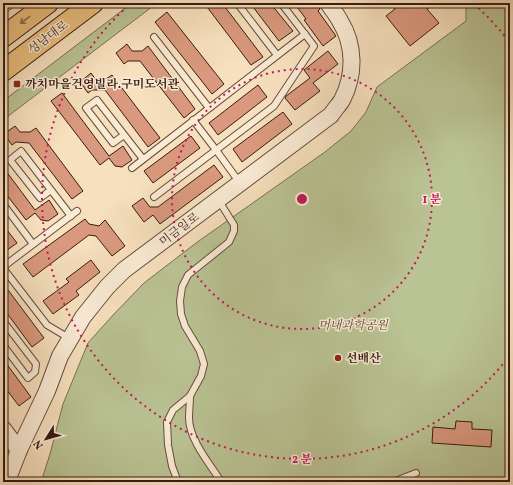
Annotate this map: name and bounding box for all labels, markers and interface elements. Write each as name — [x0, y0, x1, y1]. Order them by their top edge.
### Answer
one-way arrow — [20, 16, 31, 24]
street label: 성남대로 — [25, 17, 72, 58]
place label: 까치마을건영빌라.구미도서관 — [25, 77, 180, 93]
marker: 까치마을건영빌라.구미도서관 — [12, 79, 22, 89]
centre of rings — [295, 192, 309, 206]
text: 1 분 — [423, 192, 442, 208]
street label: 미금일로 — [156, 209, 203, 250]
park label: 머내과학공원 — [318, 318, 389, 334]
place label: 선배산 — [346, 351, 381, 367]
marker: 선배산 — [333, 353, 343, 363]
north arrow — [26, 419, 66, 459]
text: N — [31, 436, 48, 452]
text: 2 분 — [292, 452, 313, 468]

